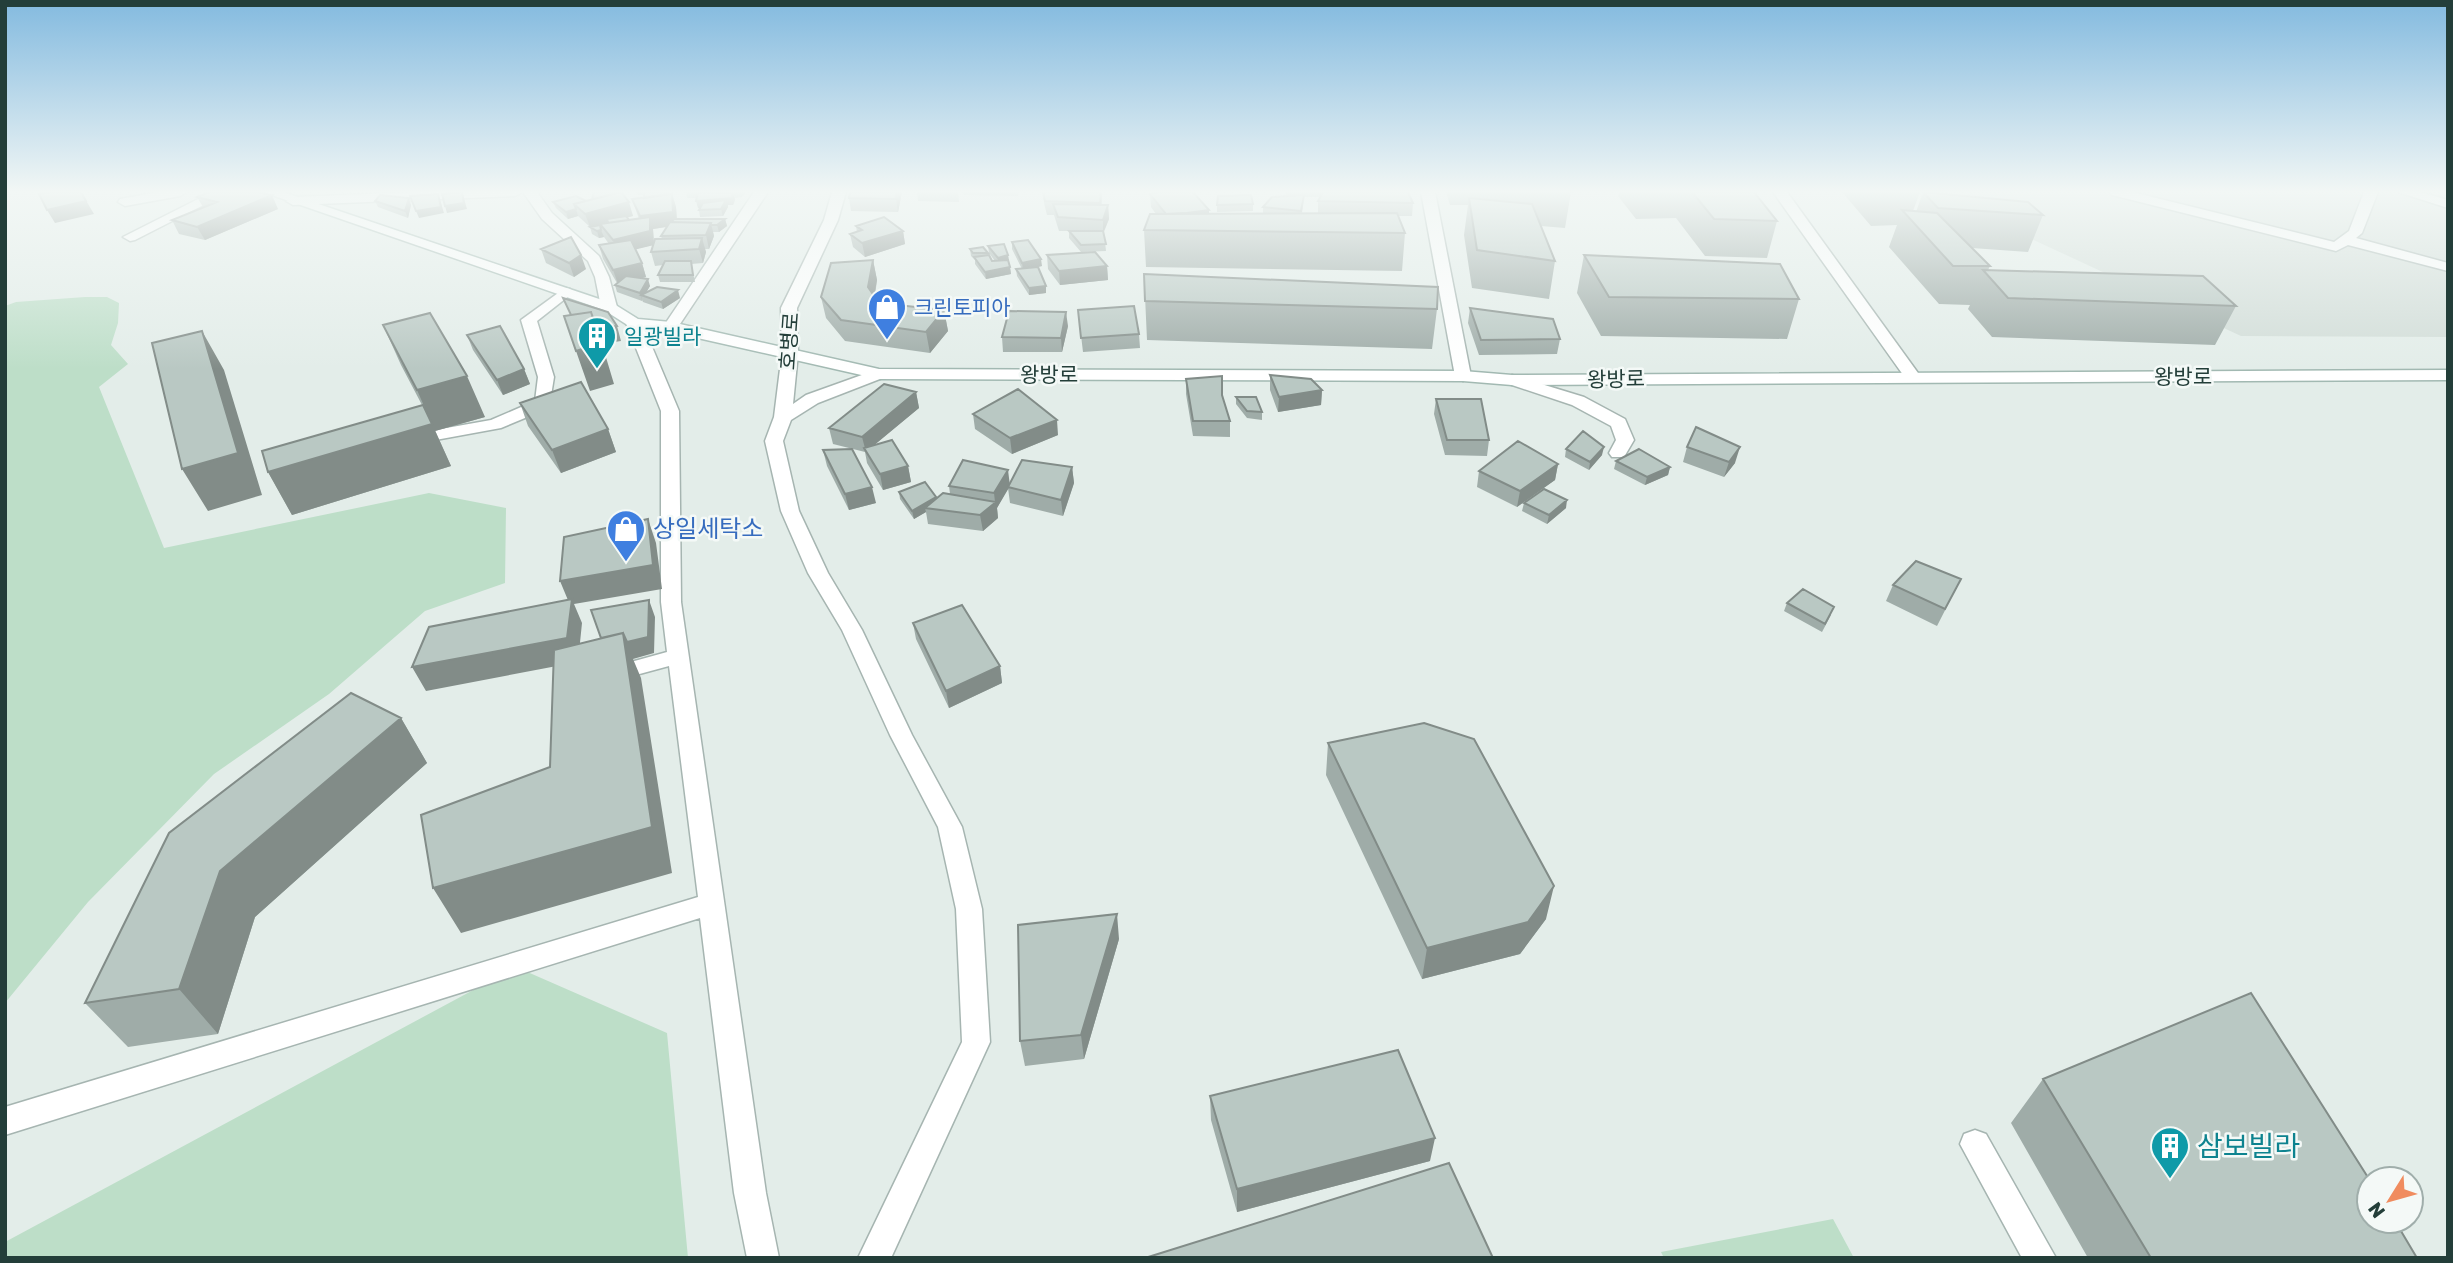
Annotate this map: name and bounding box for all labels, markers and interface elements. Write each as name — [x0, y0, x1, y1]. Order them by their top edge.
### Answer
shop icon: 크린토피아 — [866, 286, 908, 341]
place label: 크린토피아 — [914, 295, 1011, 320]
street label: 호병로 — [775, 311, 803, 371]
building icon: 일광빌라 — [576, 315, 618, 370]
place label: 일광빌라 — [624, 324, 701, 349]
street label: 왕방로 — [1020, 362, 1078, 387]
street label: 왕방로 — [2154, 364, 2212, 389]
street label: 왕방로 — [1587, 366, 1645, 392]
shop icon: 상일세탁소 — [605, 508, 647, 563]
place label: 상일세탁소 — [653, 515, 763, 543]
building icon: 삼보빌라 — [2149, 1125, 2191, 1180]
place label: 삼보빌라 — [2197, 1130, 2300, 1163]
north arrow — [2355, 1165, 2425, 1235]
text: N — [2364, 1198, 2390, 1222]

